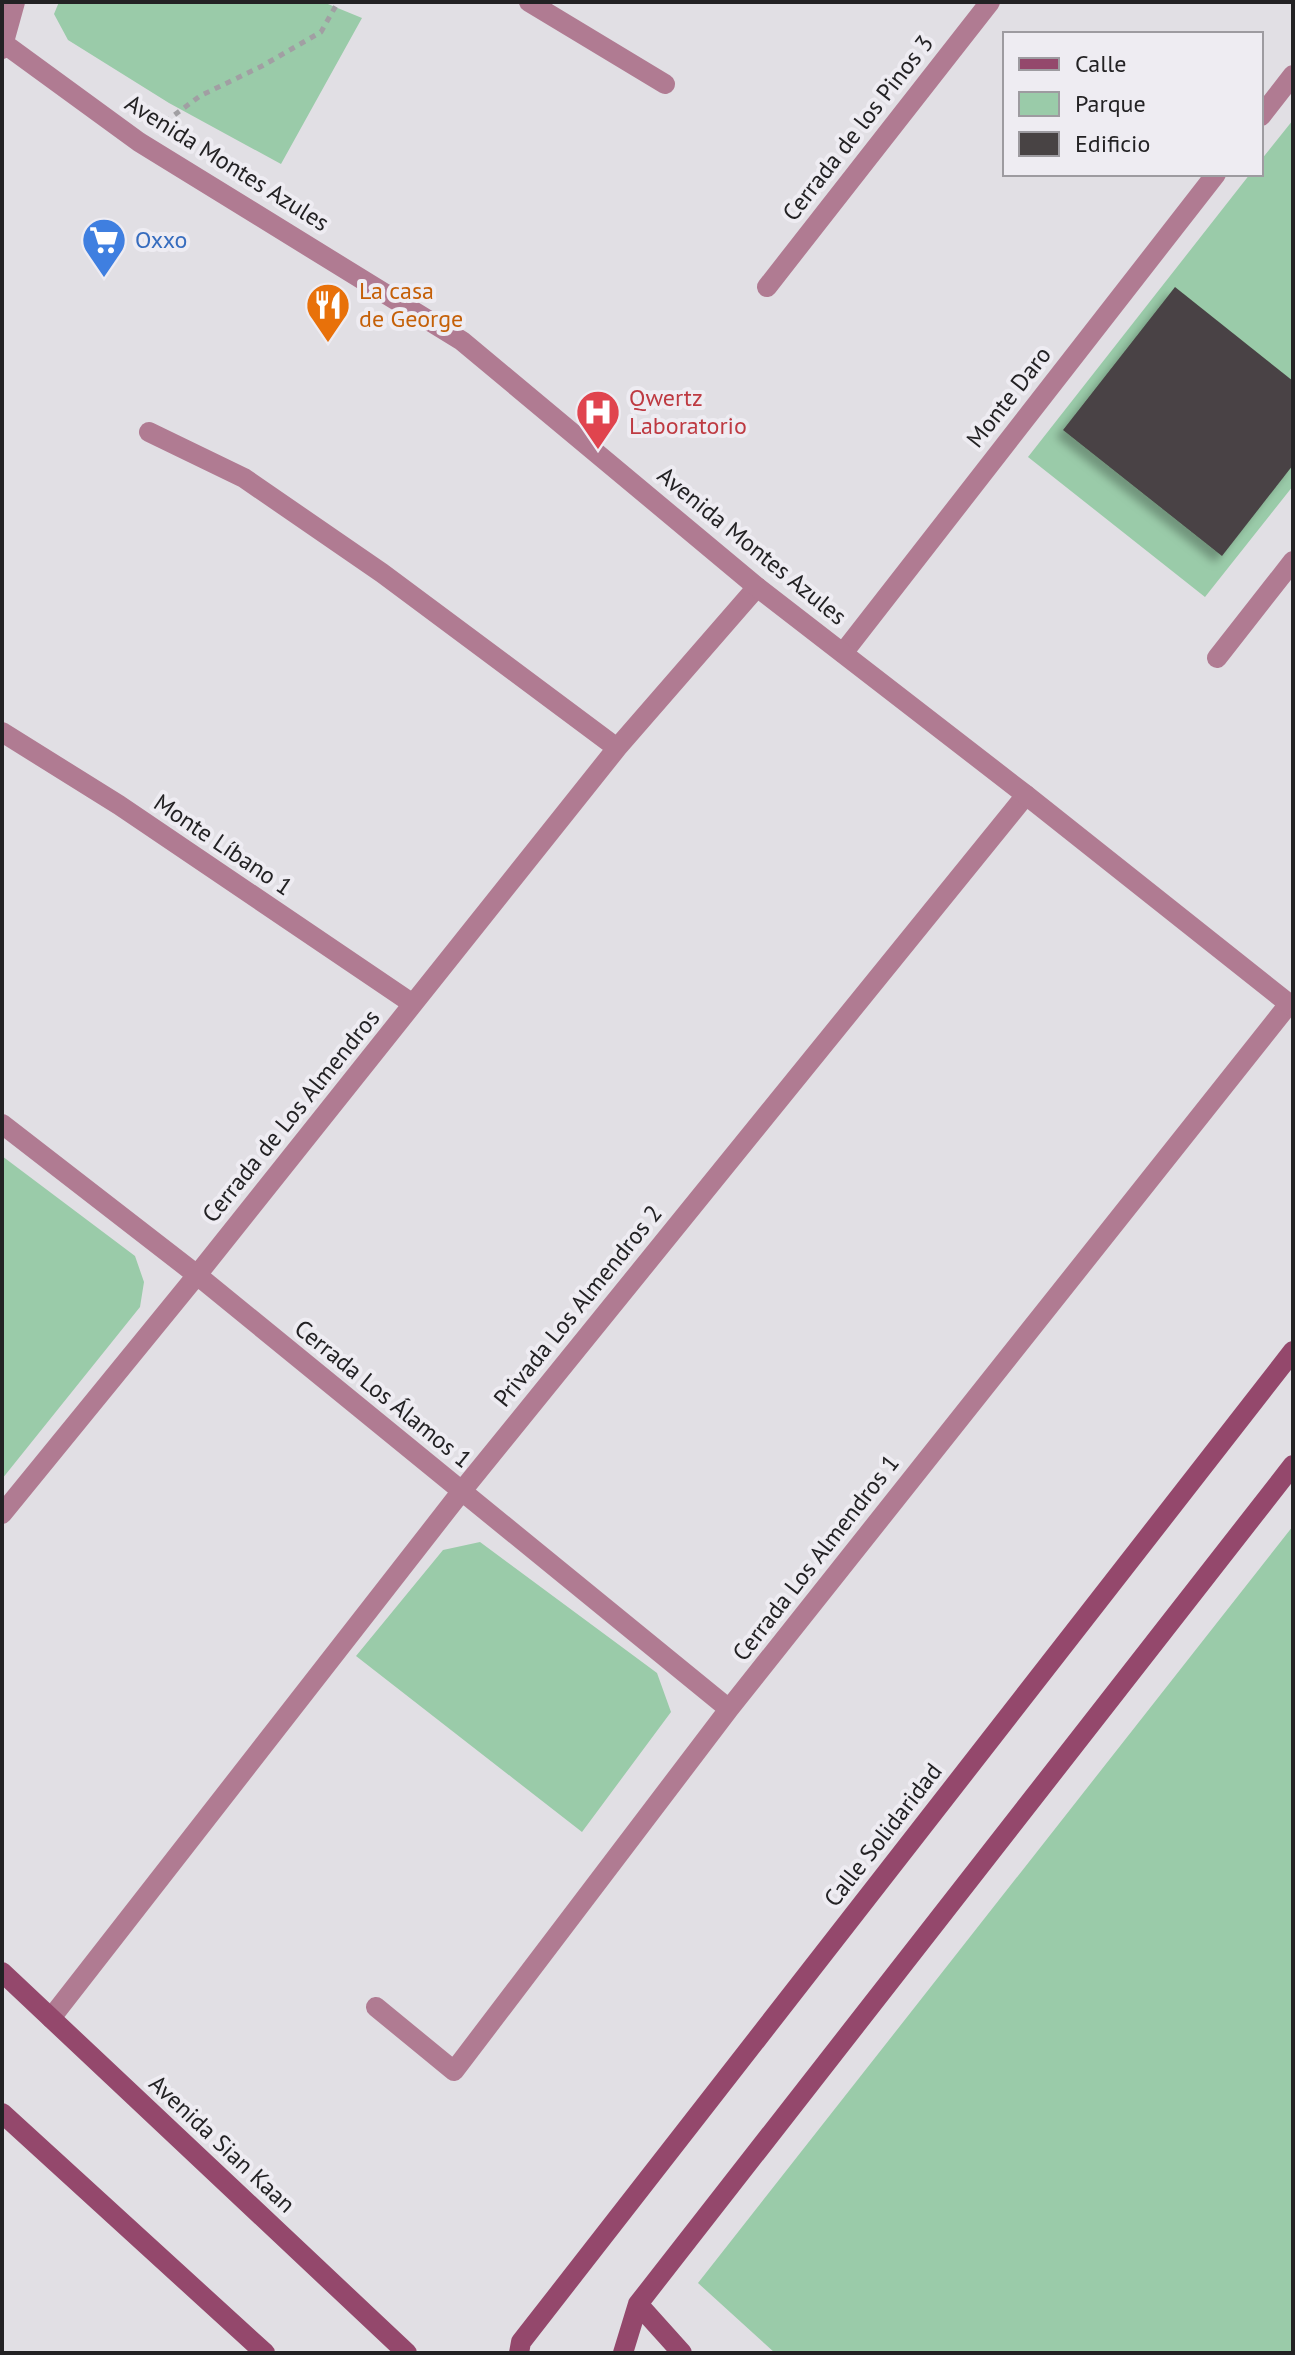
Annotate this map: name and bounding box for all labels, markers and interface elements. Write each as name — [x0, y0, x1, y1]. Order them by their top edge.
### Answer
street label: Cerrada de los Pinos 3 — [775, 28, 940, 227]
legend — [1003, 32, 1263, 176]
text: Calle — [1075, 48, 1126, 79]
street label: Avenida Montes Azules — [120, 87, 335, 238]
text: Parque — [1075, 88, 1146, 119]
text: Edificio — [1075, 128, 1150, 159]
supermarket icon: Oxxo — [80, 216, 128, 279]
place label: Oxxo — [135, 224, 187, 255]
place label: La casa de George — [359, 275, 463, 334]
restaurant icon: La casa de George — [304, 281, 352, 344]
street label: Monte Daro — [959, 340, 1058, 454]
place label: Qwertz Laboratorio — [629, 382, 747, 441]
hospital icon: Qwertz Laboratorio — [574, 388, 622, 451]
street label: Avenida Montes Azules — [651, 460, 853, 632]
street label: Monte Líbano 1 — [148, 787, 299, 902]
street label: Cerrada de Los Almendros — [195, 1003, 386, 1229]
street label: Privada Los Almendros 2 — [487, 1198, 669, 1413]
street label: Cerrada Los Álamos 1 — [288, 1313, 478, 1475]
street label: Cerrada Los Almendros 1 — [725, 1448, 906, 1667]
street label: Calle Solidaridad — [817, 1757, 948, 1913]
street label: Avenida Sian Kaan — [143, 2068, 302, 2219]

